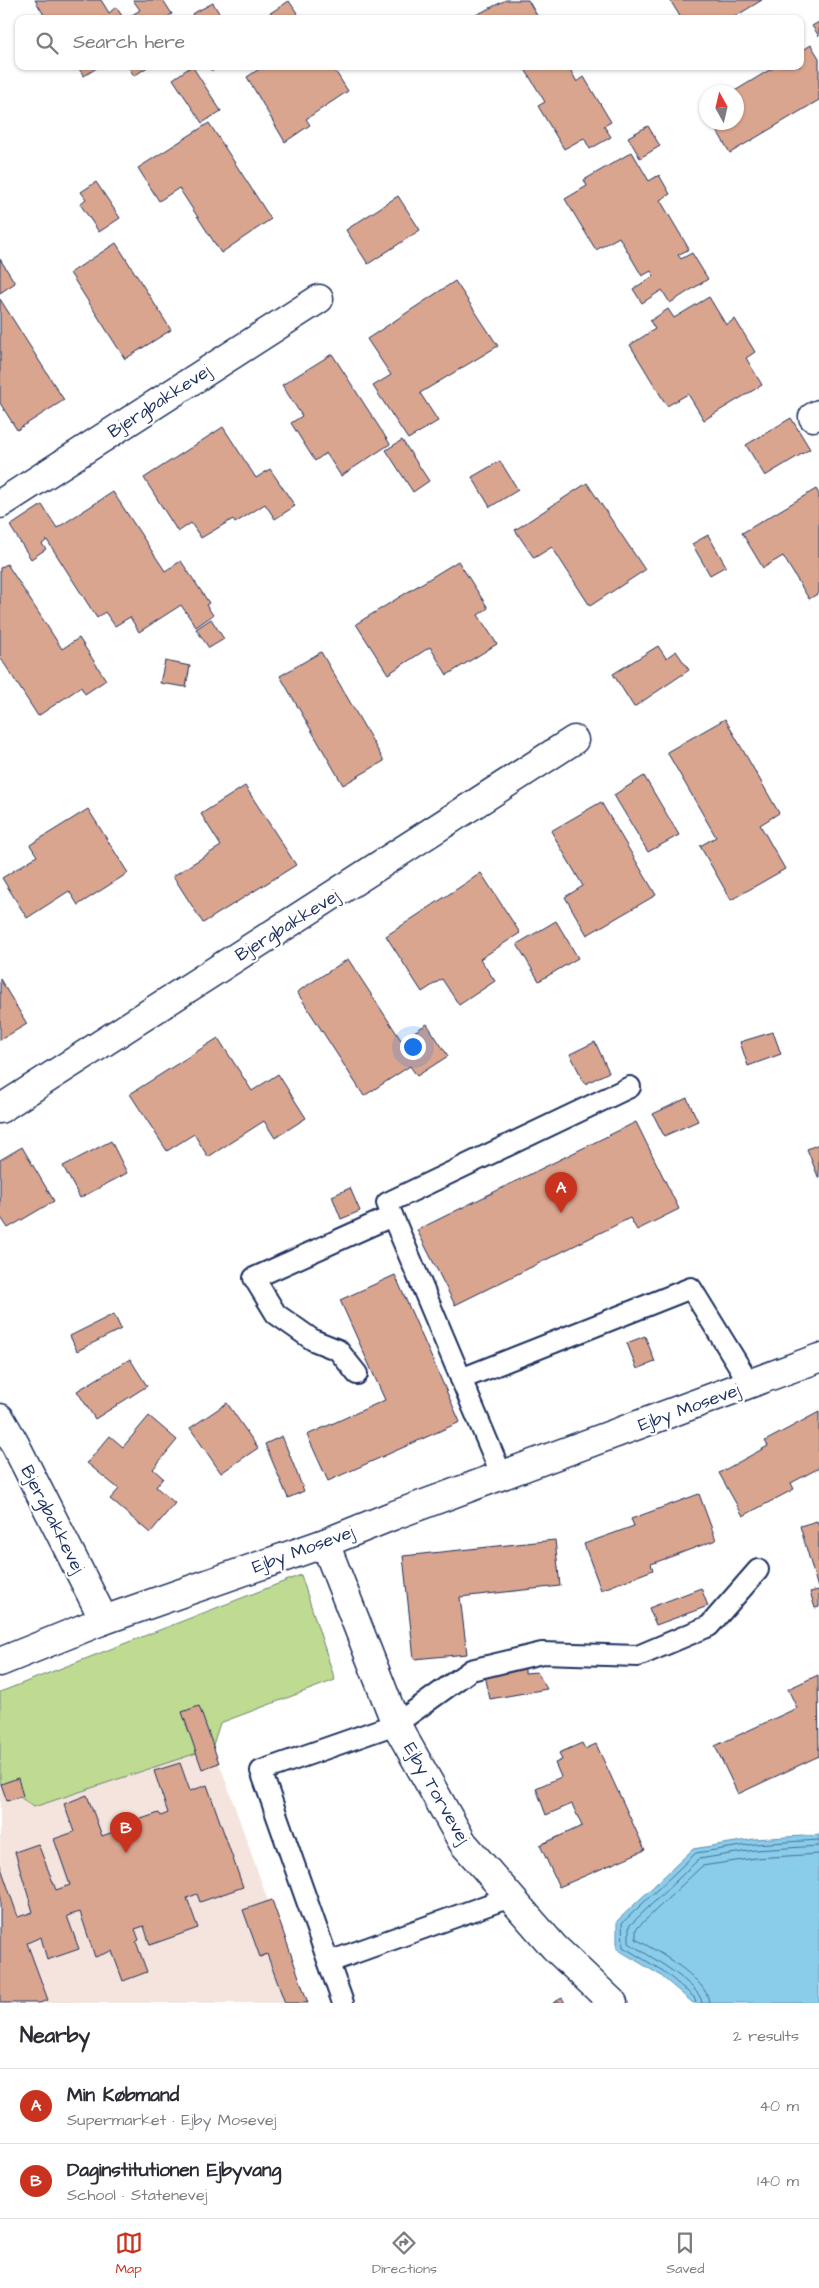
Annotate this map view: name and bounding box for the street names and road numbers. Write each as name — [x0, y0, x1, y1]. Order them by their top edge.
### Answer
street label: Bjergbakkevej — [103, 358, 217, 445]
street label: Bjergbakkevej — [230, 883, 345, 968]
street label: Ejby Mosevej — [635, 1377, 745, 1438]
street label: Bjergbakkevej — [14, 1461, 91, 1579]
street label: Ejby Mosevej — [249, 1519, 359, 1580]
street label: Ejby Torvevej — [396, 1738, 476, 1850]

